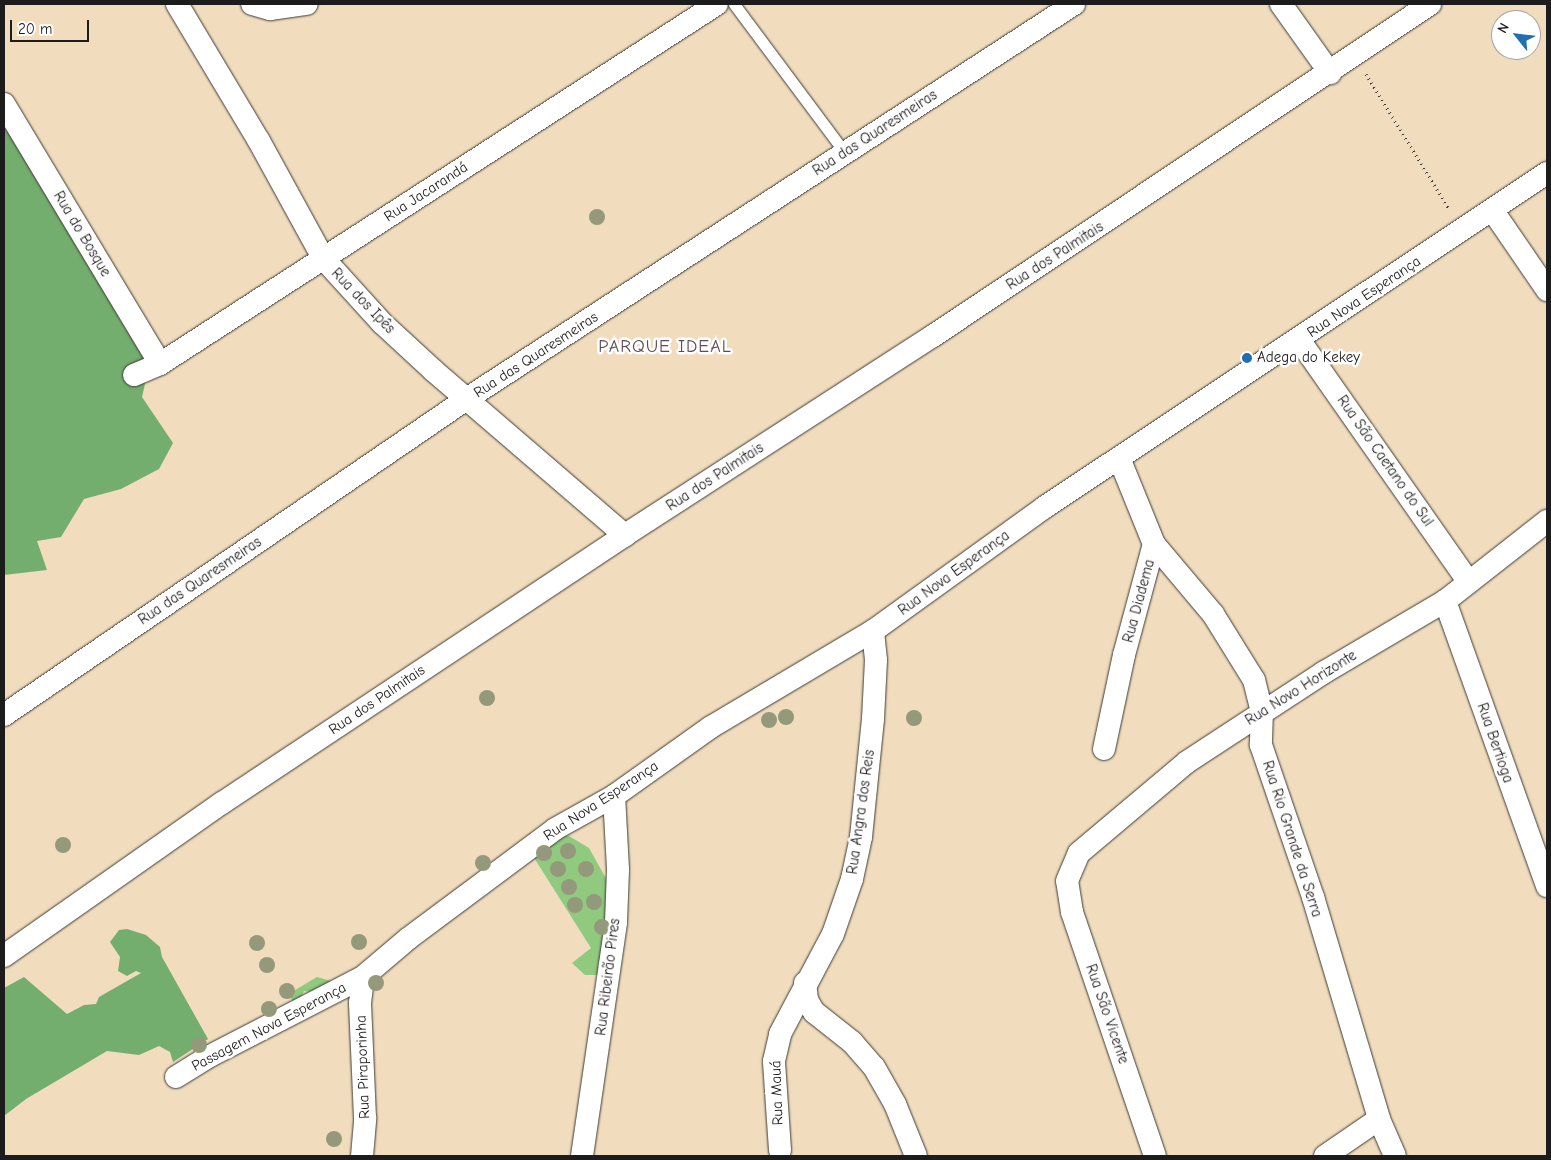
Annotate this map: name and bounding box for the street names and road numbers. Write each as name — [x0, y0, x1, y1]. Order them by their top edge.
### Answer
street label: Rua das Quaresmeiras — [809, 86, 941, 180]
street label: Rua Jacarandá — [381, 158, 471, 226]
street label: Rua do Bosque — [49, 188, 115, 280]
street label: Rua dos Palmitais — [1003, 218, 1107, 294]
street label: Rua Nova Esperança — [1304, 252, 1424, 342]
street label: Rua dos Ipês — [327, 265, 399, 337]
street label: Rua das Quaresmeiras — [470, 308, 602, 402]
street label: Rua São Caetano do Sul — [1333, 392, 1437, 530]
street label: Rua dos Palmitais — [663, 439, 767, 515]
street label: Rua Nova Esperança — [895, 527, 1013, 619]
street label: Rua das Quaresmeiras — [135, 533, 265, 629]
street label: Rua Diadema — [1119, 557, 1159, 645]
street label: Rua Novo Horizonte — [1242, 647, 1360, 729]
street label: Rua dos Palmitais — [325, 661, 429, 739]
street label: Rua Bertioga — [1473, 701, 1517, 785]
street label: Rua Angra dos Reis — [843, 749, 879, 875]
street label: Rua Nova Esperança — [540, 757, 662, 845]
street label: Rua Rio Grande da Serra — [1258, 759, 1326, 919]
street label: Rua Ribeirão Pires — [592, 917, 624, 1037]
street label: Rua São Vicente — [1082, 962, 1132, 1066]
street label: Passagem Nova Esperança — [189, 979, 349, 1075]
street label: Rua Piraporinha — [352, 1015, 374, 1119]
street label: Rua Mauá — [767, 1060, 787, 1126]

